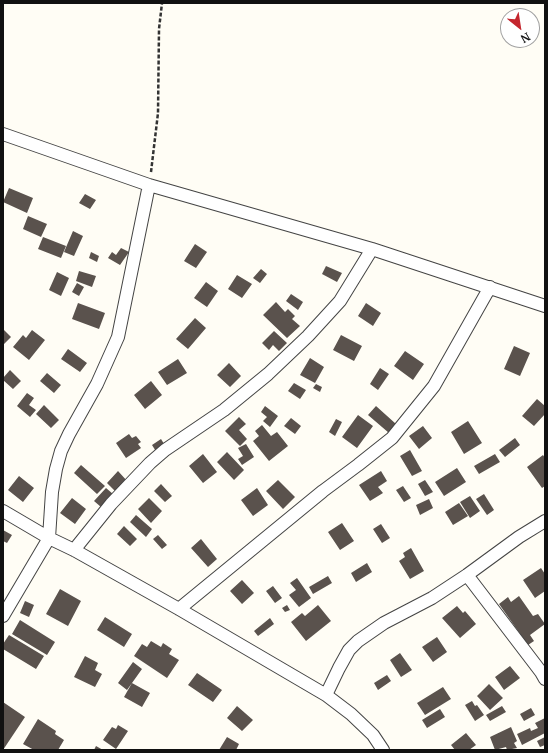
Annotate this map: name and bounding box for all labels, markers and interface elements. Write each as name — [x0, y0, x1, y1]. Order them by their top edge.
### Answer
north arrow — [500, 8, 540, 48]
text: N — [518, 29, 533, 46]

